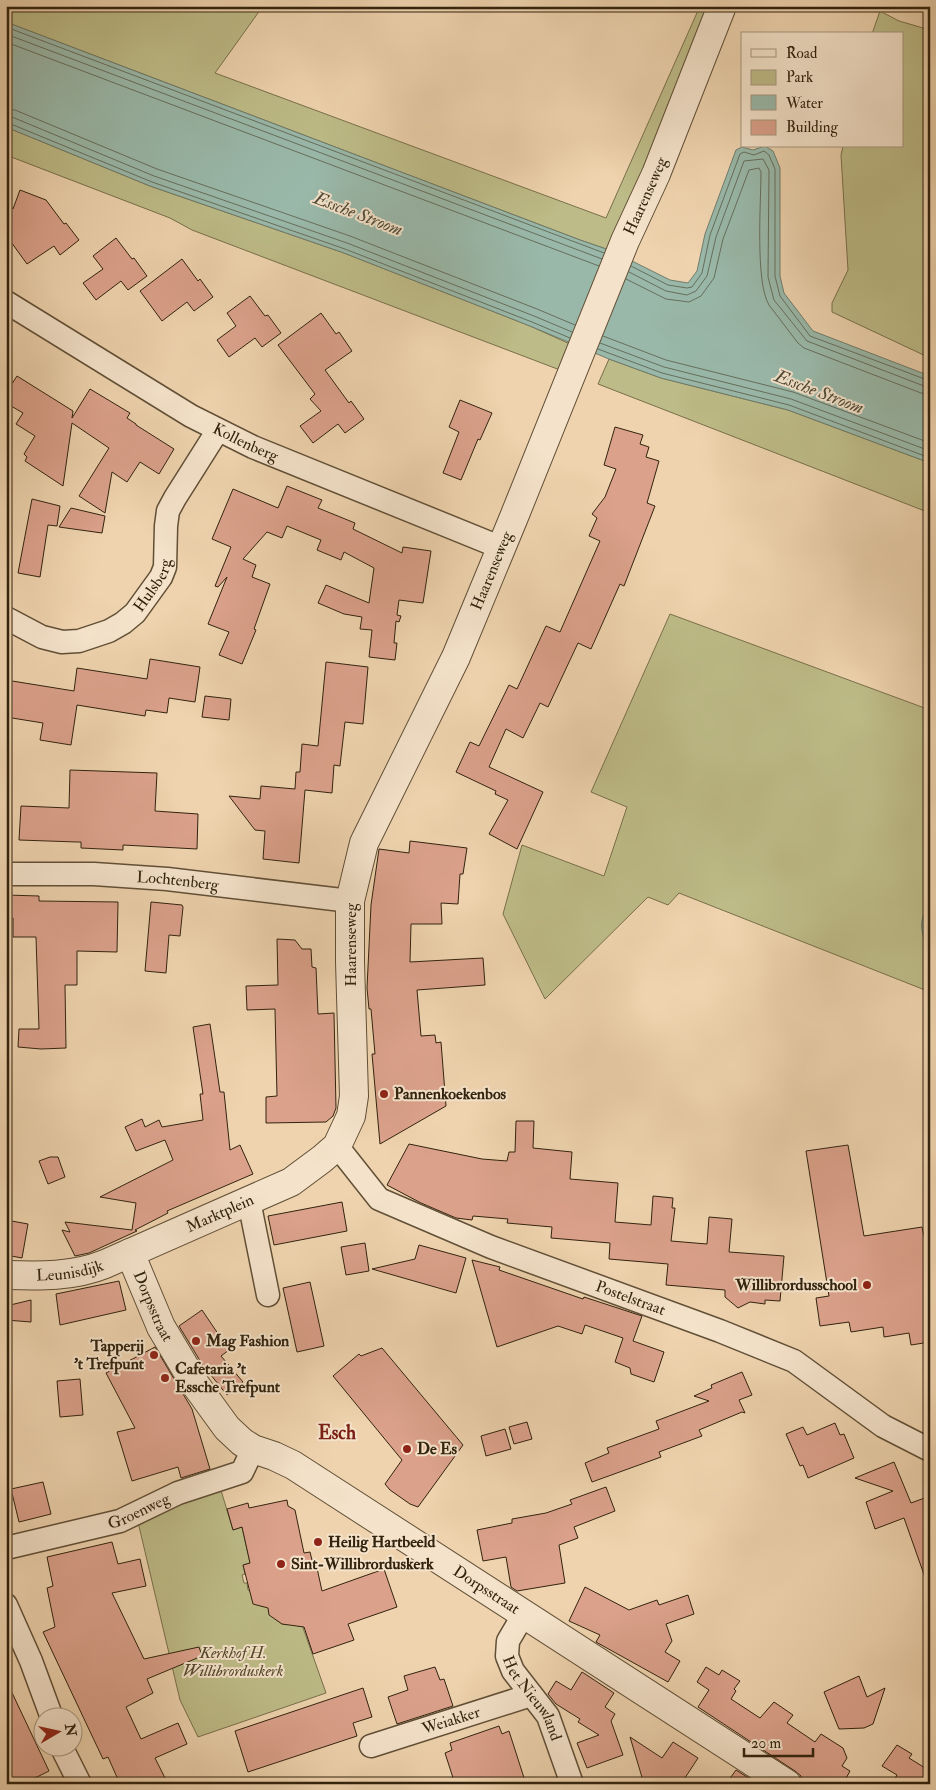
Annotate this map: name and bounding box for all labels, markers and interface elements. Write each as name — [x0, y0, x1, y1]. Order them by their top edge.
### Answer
legend — [741, 32, 904, 148]
text: Road — [786, 44, 818, 63]
text: Park — [786, 68, 813, 87]
text: Water — [785, 94, 823, 113]
text: Building — [786, 118, 838, 137]
street label: Haarenseweg — [619, 153, 672, 238]
water label: Essche Stroom — [309, 186, 406, 241]
water label: Essche Stroom — [770, 364, 867, 419]
street label: Kollenberg — [210, 419, 282, 467]
street label: Haarenseweg — [466, 527, 517, 613]
street label: Hulsberg — [129, 558, 175, 616]
street label: Lochtenberg — [136, 867, 221, 895]
street label: Haarenseweg — [341, 902, 361, 987]
place label: Pannenkoekenbos — [394, 1084, 507, 1104]
marker: Pannenkoekenbos — [378, 1088, 390, 1100]
street label: Marktplein — [183, 1190, 257, 1237]
street label: Leunisdijk — [36, 1255, 106, 1286]
street label: Dorpsstraat — [129, 1268, 177, 1345]
place label: Willibrordusschool — [734, 1275, 858, 1295]
street label: Postelstraat — [593, 1276, 668, 1320]
marker: Willibrordusschool — [861, 1279, 873, 1291]
place label: Mag Fashion — [205, 1331, 290, 1352]
marker: Mag Fashion — [190, 1335, 202, 1347]
place label: Tapperij 't Trefpunt — [74, 1336, 145, 1375]
marker: Tapperij 't Trefpunt — [148, 1349, 160, 1361]
place label: Cafetaria 't Essche Trefpunt — [175, 1359, 281, 1398]
marker: Cafetaria 't Essche Trefpunt — [159, 1372, 171, 1384]
district label: Esch — [318, 1421, 356, 1445]
place label: De Es — [417, 1439, 458, 1459]
marker: De Es — [401, 1443, 413, 1455]
street label: Groenweg — [106, 1488, 174, 1534]
place label: Heilig Hartbeeld — [328, 1532, 436, 1553]
marker: Heilig Hartbeeld — [312, 1536, 324, 1548]
place label: Sint-Willibrorduskerk — [291, 1554, 434, 1574]
marker: Sint-Willibrorduskerk — [275, 1558, 287, 1570]
street label: Dorpsstraat — [449, 1561, 523, 1619]
park label: Kerkhof H. Willibrorduskerk — [183, 1643, 284, 1681]
street label: Het Nieuwland — [498, 1653, 566, 1743]
street label: Weiakker — [418, 1702, 483, 1739]
north arrow — [32, 1708, 82, 1758]
text: N — [61, 1722, 80, 1738]
scale bar — [744, 1725, 812, 1757]
text: 20 m — [751, 1734, 781, 1753]

